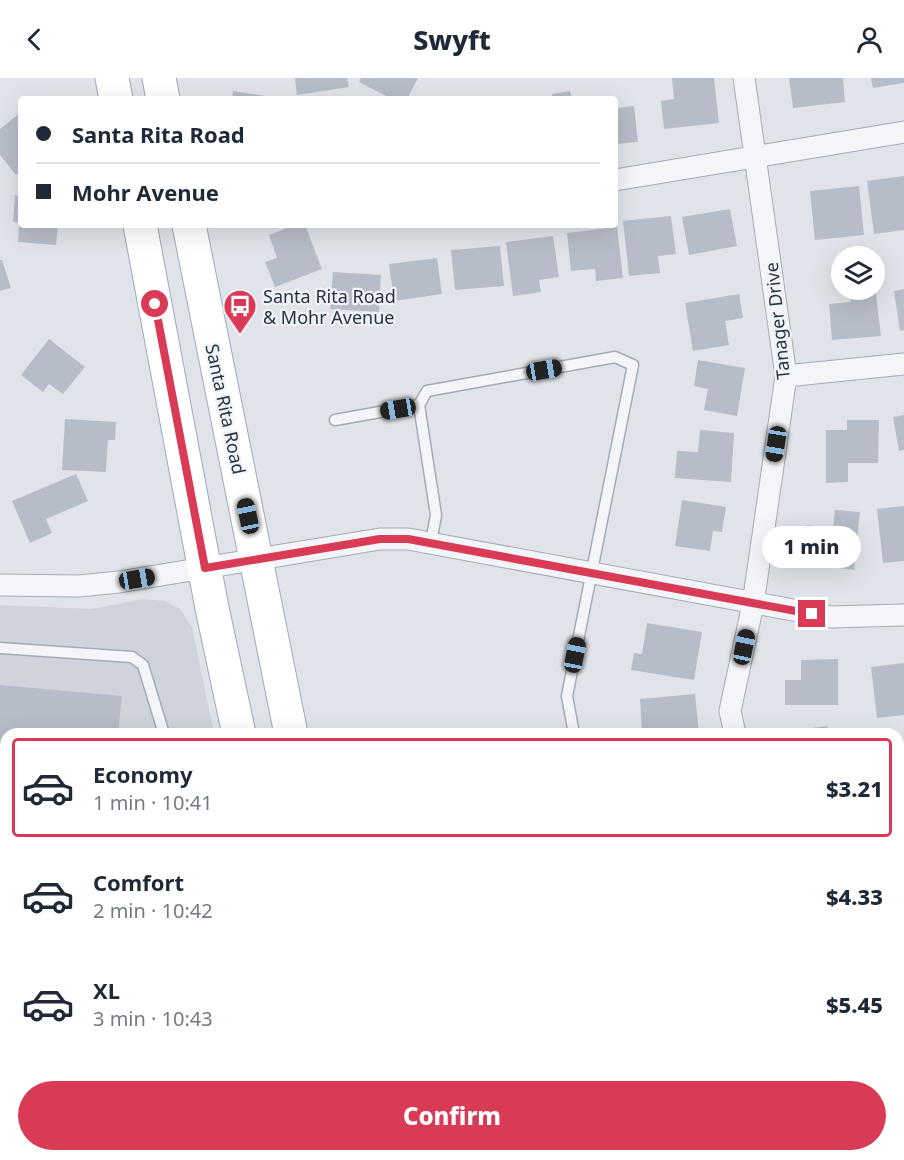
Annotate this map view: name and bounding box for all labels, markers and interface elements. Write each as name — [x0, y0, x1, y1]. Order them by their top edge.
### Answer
text: Swyft — [413, 21, 491, 58]
icon: back — [18, 23, 51, 56]
icon: person — [853, 23, 886, 56]
text: Santa Rita Road — [72, 119, 245, 149]
text: Mohr Avenue — [72, 177, 219, 207]
map controls — [831, 246, 885, 300]
button: layers — [831, 246, 885, 300]
street label: Tanager Drive — [759, 261, 795, 381]
place label: Santa Rita Road & Mohr Avenue — [263, 284, 396, 329]
bus stop icon: Santa Rita Road & Mohr Avenue — [222, 288, 258, 335]
route start — [141, 290, 168, 317]
street label: Santa Rita Road — [200, 342, 252, 476]
car — [525, 358, 563, 382]
car — [379, 397, 417, 421]
car — [764, 425, 788, 463]
car — [235, 497, 261, 535]
callout: 1 min — [762, 527, 862, 569]
text: 1 min — [784, 533, 839, 560]
car — [118, 567, 156, 591]
route end — [798, 600, 825, 627]
car — [731, 628, 757, 666]
car — [563, 636, 587, 674]
text: Economy — [93, 759, 192, 789]
icon: car — [21, 761, 75, 815]
text: $3.21 — [826, 773, 883, 803]
text: 1 min · 10:41 — [93, 789, 213, 816]
text: Comfort — [93, 867, 184, 897]
icon: car — [21, 869, 75, 923]
text: $4.33 — [826, 881, 883, 911]
text: 2 min · 10:42 — [93, 897, 213, 924]
text: XL — [93, 975, 120, 1005]
icon: car — [21, 977, 75, 1031]
text: $5.45 — [826, 989, 883, 1019]
text: 3 min · 10:43 — [93, 1005, 213, 1032]
button: Confirm — [18, 1081, 886, 1150]

